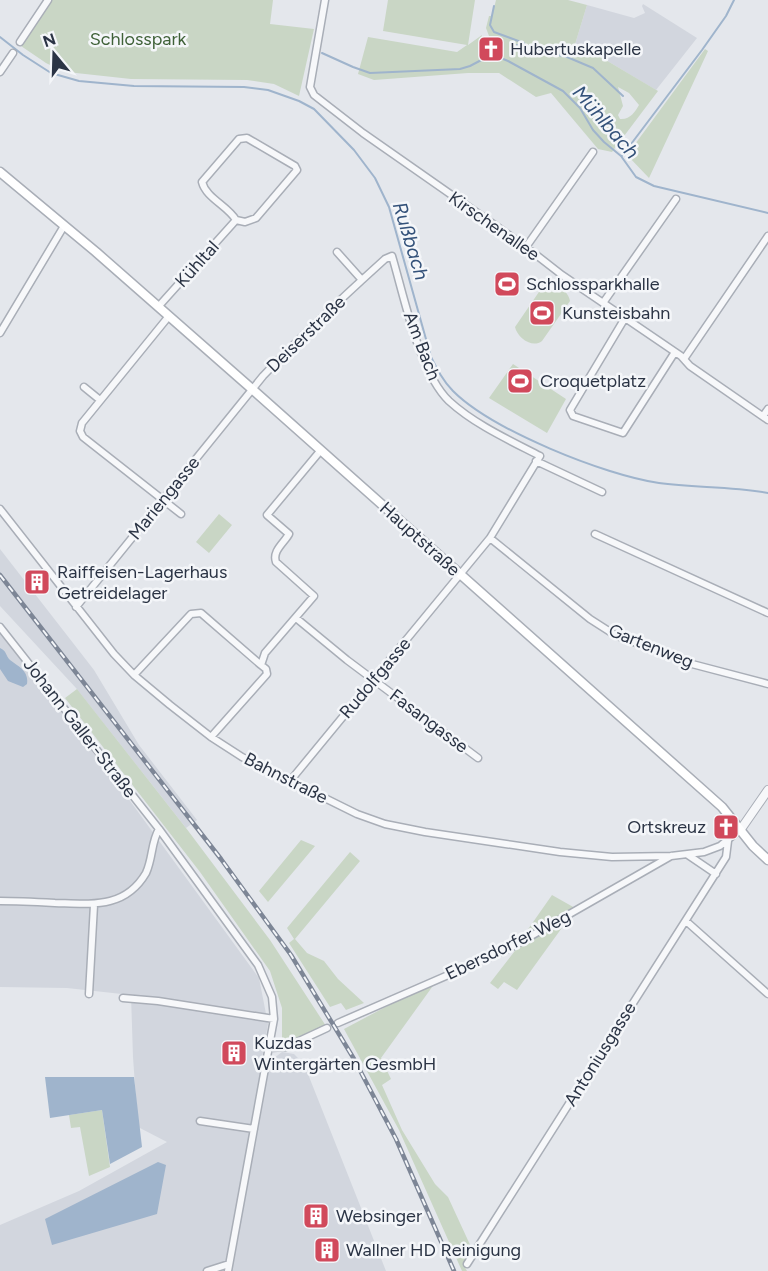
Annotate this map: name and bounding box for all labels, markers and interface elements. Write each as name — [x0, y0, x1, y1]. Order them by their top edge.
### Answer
north arrow — [24, 24, 84, 84]
park label: Schlosspark — [90, 28, 187, 50]
text: N — [40, 29, 58, 51]
church icon: Hubertuskapelle — [476, 34, 506, 64]
place label: Hubertuskapelle — [510, 38, 641, 60]
water label: Mühlbach — [568, 80, 644, 164]
street label: Kirschenallee — [444, 187, 544, 266]
water label: Rußbach — [388, 199, 434, 283]
street label: Kühltal — [170, 236, 224, 292]
sports icon: Schlossparkhalle — [492, 269, 522, 299]
place label: Schlossparkhalle — [526, 273, 660, 295]
street label: Deiserstraße — [262, 291, 350, 377]
sports icon: Kunsteisbahn — [527, 298, 557, 328]
place label: Kunsteisbahn — [562, 302, 670, 324]
street label: Am Bach — [399, 308, 445, 384]
sports icon: Croquetplatz — [505, 366, 535, 396]
place label: Croquetplatz — [540, 370, 646, 392]
street label: Mariengasse — [124, 452, 204, 544]
street label: Hauptstraße — [375, 497, 465, 581]
place label: Raiffeisen-Lagerhaus Getreidelager — [57, 561, 227, 604]
building icon: Raiffeisen-Lagerhaus Getreidelager — [22, 567, 52, 597]
street label: Gartenweg — [605, 619, 697, 673]
street label: Rudolfgasse — [335, 633, 415, 723]
street label: Johann Galler-Straße — [19, 654, 141, 802]
street label: Fasangasse — [385, 684, 473, 758]
street label: Bahnstraße — [241, 748, 332, 808]
church icon: Ortskreuz — [711, 812, 741, 842]
place label: Ortskreuz — [627, 816, 706, 838]
street label: Ebersdorfer Weg — [442, 905, 574, 985]
street label: Antoniusgasse — [559, 998, 641, 1110]
place label: Kuzdas Wintergärten GesmbH — [254, 1032, 436, 1075]
building icon: Kuzdas Wintergärten GesmbH — [219, 1038, 249, 1068]
building icon: Websinger — [301, 1201, 331, 1231]
place label: Websinger — [336, 1205, 422, 1227]
building icon: Wallner HD Reinigung — [312, 1235, 342, 1265]
place label: Wallner HD Reinigung — [346, 1239, 521, 1261]

